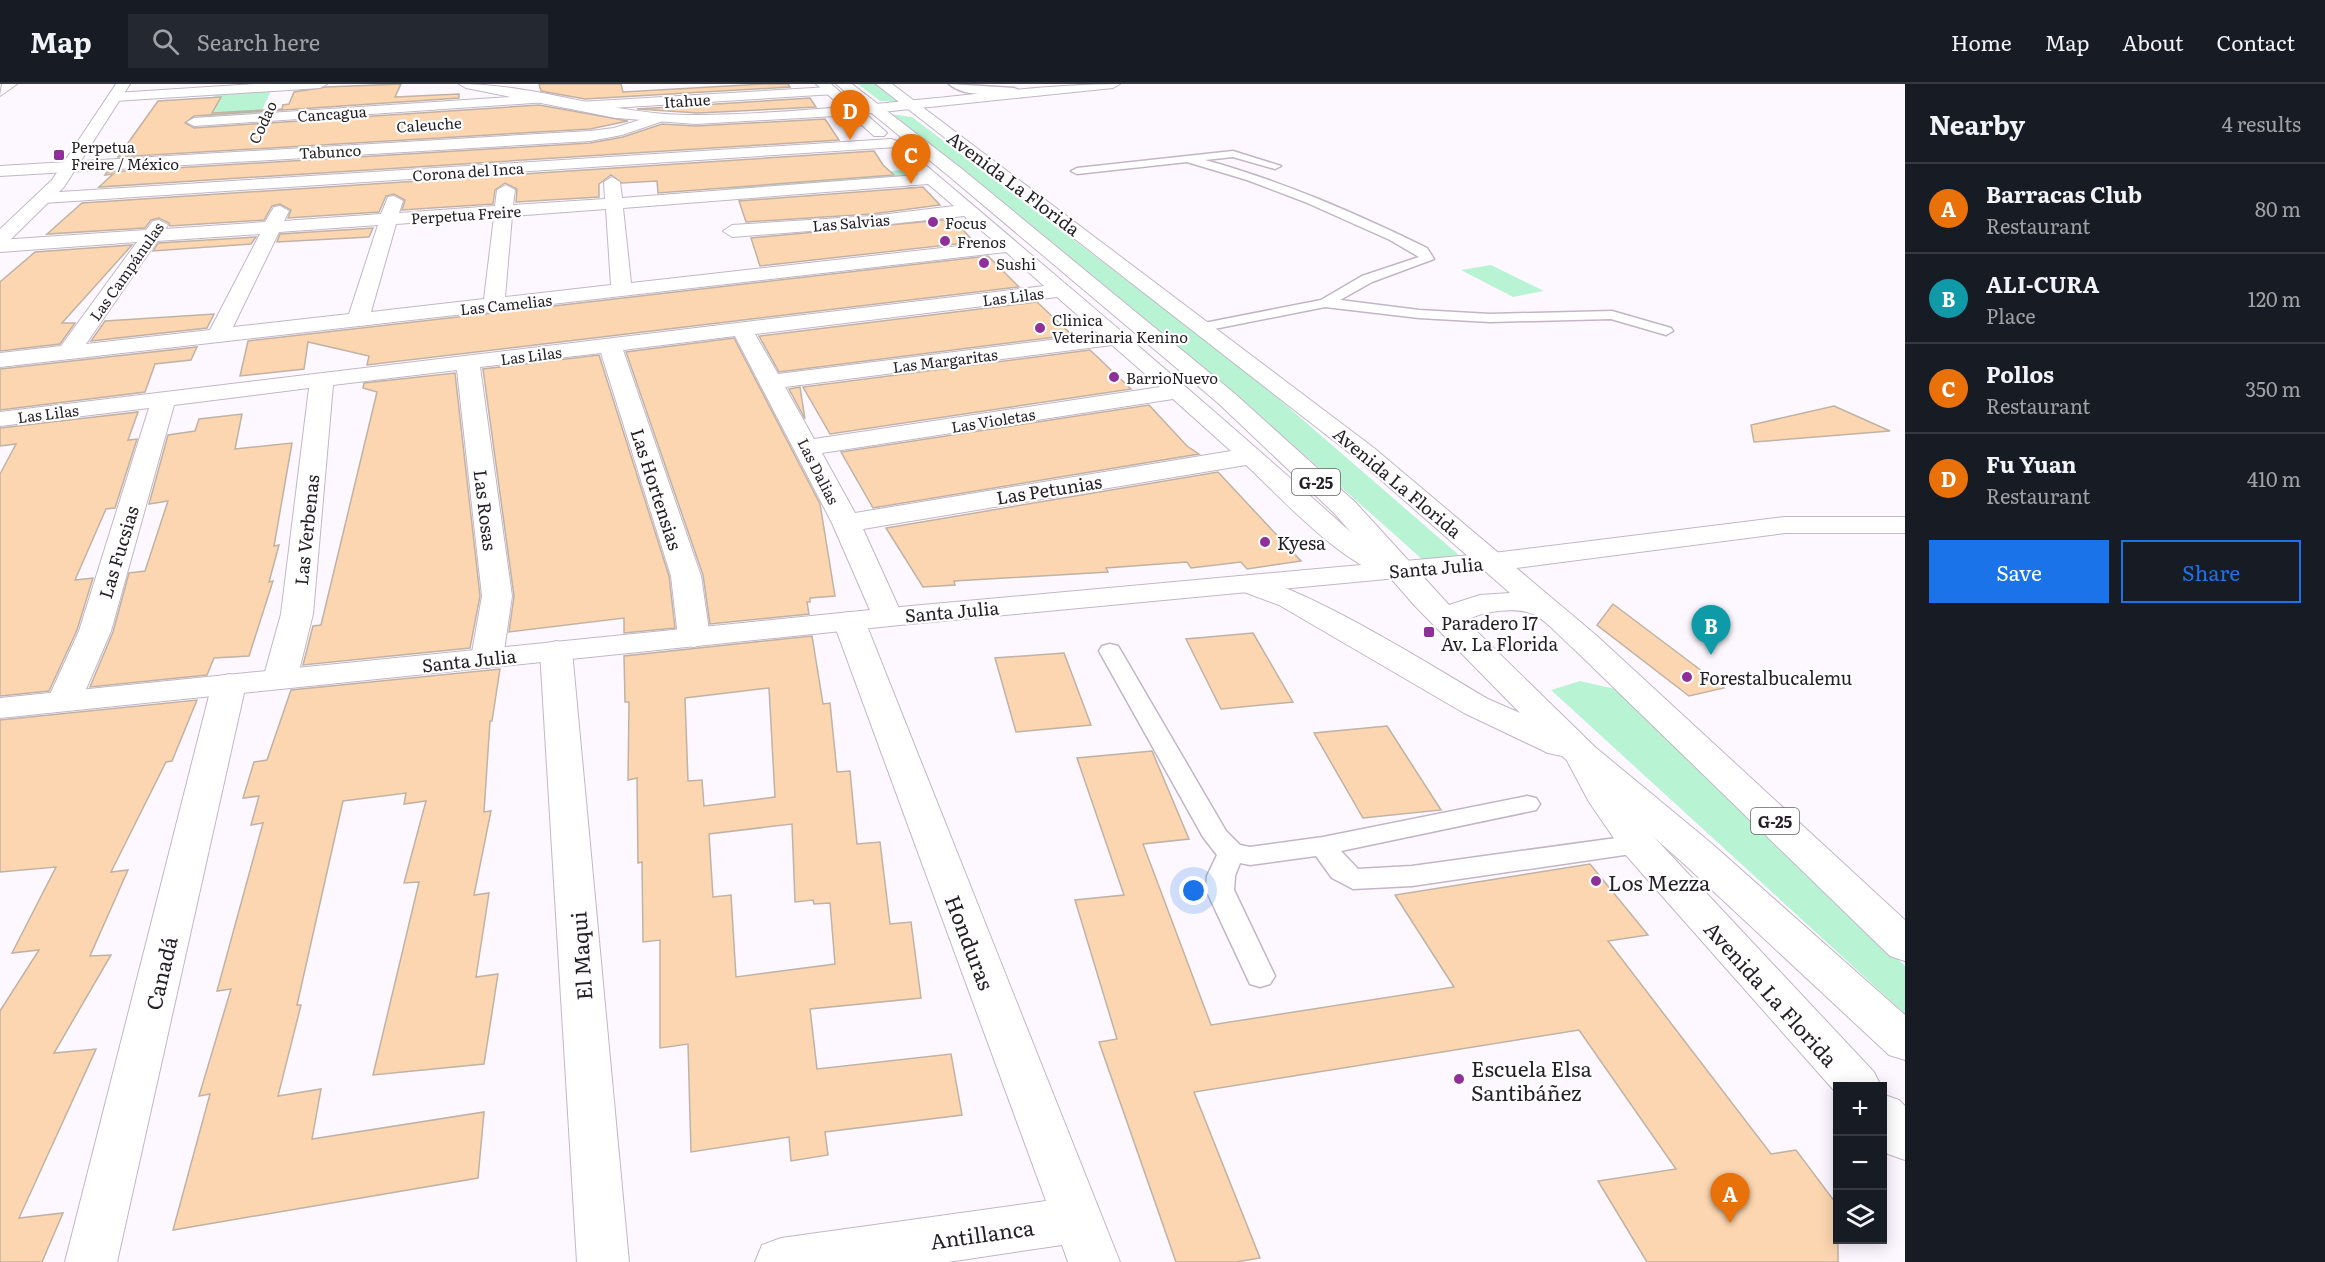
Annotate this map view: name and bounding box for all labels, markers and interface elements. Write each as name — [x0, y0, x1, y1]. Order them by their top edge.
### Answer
search box — [128, 14, 548, 68]
text: Map — [30, 20, 92, 62]
icon: search — [149, 25, 182, 58]
text: Search here — [197, 25, 320, 58]
text: Home — [1951, 26, 2012, 57]
text: Map — [2045, 26, 2089, 57]
text: About — [2122, 26, 2184, 57]
text: Contact — [2217, 26, 2295, 57]
street label: Itahue — [663, 87, 711, 113]
pin: D — [830, 91, 870, 140]
street label: Codao — [242, 96, 282, 147]
street label: Cancagua — [296, 99, 368, 127]
text: Nearby — [1929, 104, 2025, 143]
text: 4 results — [2222, 108, 2301, 138]
street label: Caleuche — [396, 110, 463, 138]
street label: Avenida La Florida — [942, 124, 1086, 242]
place label: Perpetua Freire / México — [71, 135, 179, 175]
pin: C — [892, 135, 930, 184]
street label: Tabunco — [298, 138, 362, 164]
marker: Perpetua Freire / México — [52, 148, 66, 162]
street label: Corona del Inca — [411, 156, 526, 186]
text: Barracas Club — [1986, 177, 2142, 210]
text: A — [1941, 193, 1956, 223]
text: 80 m — [2255, 193, 2301, 223]
street label: Perpetua Freire — [410, 199, 522, 229]
street label: Las Salvias — [811, 207, 891, 237]
text: Restaurant — [1986, 210, 2090, 240]
place label: Focus — [945, 211, 986, 234]
marker: Focus — [926, 215, 940, 229]
street label: Las Campánulas — [83, 217, 169, 325]
place label: Frenos — [957, 230, 1006, 253]
marker: Frenos — [938, 234, 952, 248]
place label: Sushi — [996, 252, 1036, 275]
marker: Sushi — [977, 256, 991, 270]
text: ALI-CURA — [1986, 267, 2099, 300]
street label: Las Lilas — [981, 281, 1045, 311]
text: B — [1942, 283, 1955, 313]
text: 120 m — [2248, 283, 2301, 313]
street label: Las Camelias — [459, 288, 553, 320]
text: Place — [1986, 300, 2036, 330]
place label: Clinica Veterinaria Kenino — [1052, 308, 1188, 348]
marker: Clinica Veterinaria Kenino — [1033, 321, 1047, 335]
street label: Las Lilas — [499, 340, 563, 370]
street label: Las Margaritas — [891, 342, 999, 378]
text: Pollos — [1986, 357, 2054, 390]
place label: BarrioNuevo — [1126, 366, 1218, 389]
marker: BarrioNuevo — [1107, 370, 1121, 384]
text: C — [1941, 373, 1956, 403]
text: 350 m — [2245, 373, 2301, 403]
text: Restaurant — [1986, 390, 2090, 420]
street label: Las Lilas — [16, 398, 80, 428]
street label: Las Violetas — [949, 402, 1037, 438]
street label: Avenida La Florida — [1328, 420, 1468, 544]
street label: Las Hortensias — [625, 425, 689, 553]
street label: Las Dalias — [793, 434, 846, 508]
text: Fu Yuan — [1986, 447, 2077, 480]
text: D — [1941, 463, 1956, 493]
text: 410 m — [2247, 463, 2301, 493]
street label: Las Petunias — [994, 467, 1104, 511]
street label: Las Rosas — [468, 468, 504, 552]
road number: G-25 — [1292, 469, 1340, 495]
street label: Las Verbenas — [287, 473, 325, 587]
text: Restaurant — [1986, 480, 2090, 510]
street label: Las Fucsias — [91, 502, 145, 602]
place label: Kyesa — [1277, 529, 1326, 556]
marker: Kyesa — [1258, 535, 1272, 549]
button: Save — [1929, 540, 2109, 603]
button: Share — [2121, 540, 2301, 603]
street label: Santa Julia — [1388, 549, 1485, 585]
street label: Santa Julia — [904, 593, 1001, 629]
pin: B — [1692, 606, 1730, 655]
place label: Paradero 17 Av. La Florida — [1441, 609, 1558, 657]
marker: Paradero 17 Av. La Florida — [1422, 625, 1436, 639]
street label: Santa Julia — [421, 642, 518, 678]
place label: Forestalbucalemu — [1699, 664, 1852, 691]
marker: Forestalbucalemu — [1680, 670, 1694, 684]
road number: G-25 — [1751, 808, 1799, 834]
place label: Los Mezza — [1608, 866, 1711, 897]
marker: Los Mezza — [1589, 874, 1603, 888]
your location — [1179, 876, 1208, 905]
street label: Honduras — [939, 890, 1003, 994]
street label: El Maqui — [561, 911, 599, 1001]
street label: Avenida La Florida — [1698, 913, 1846, 1073]
street label: Canadá — [136, 932, 184, 1013]
place label: Escuela Elsa Santibáñez — [1471, 1052, 1593, 1107]
marker: Escuela Elsa Santibáñez — [1452, 1072, 1466, 1086]
map controls — [1833, 1082, 1887, 1244]
button: + — [1833, 1082, 1887, 1136]
button: − — [1833, 1136, 1887, 1190]
pin: A — [1710, 1174, 1750, 1223]
button: layers — [1833, 1190, 1887, 1244]
street label: Antillanca — [928, 1210, 1037, 1256]

